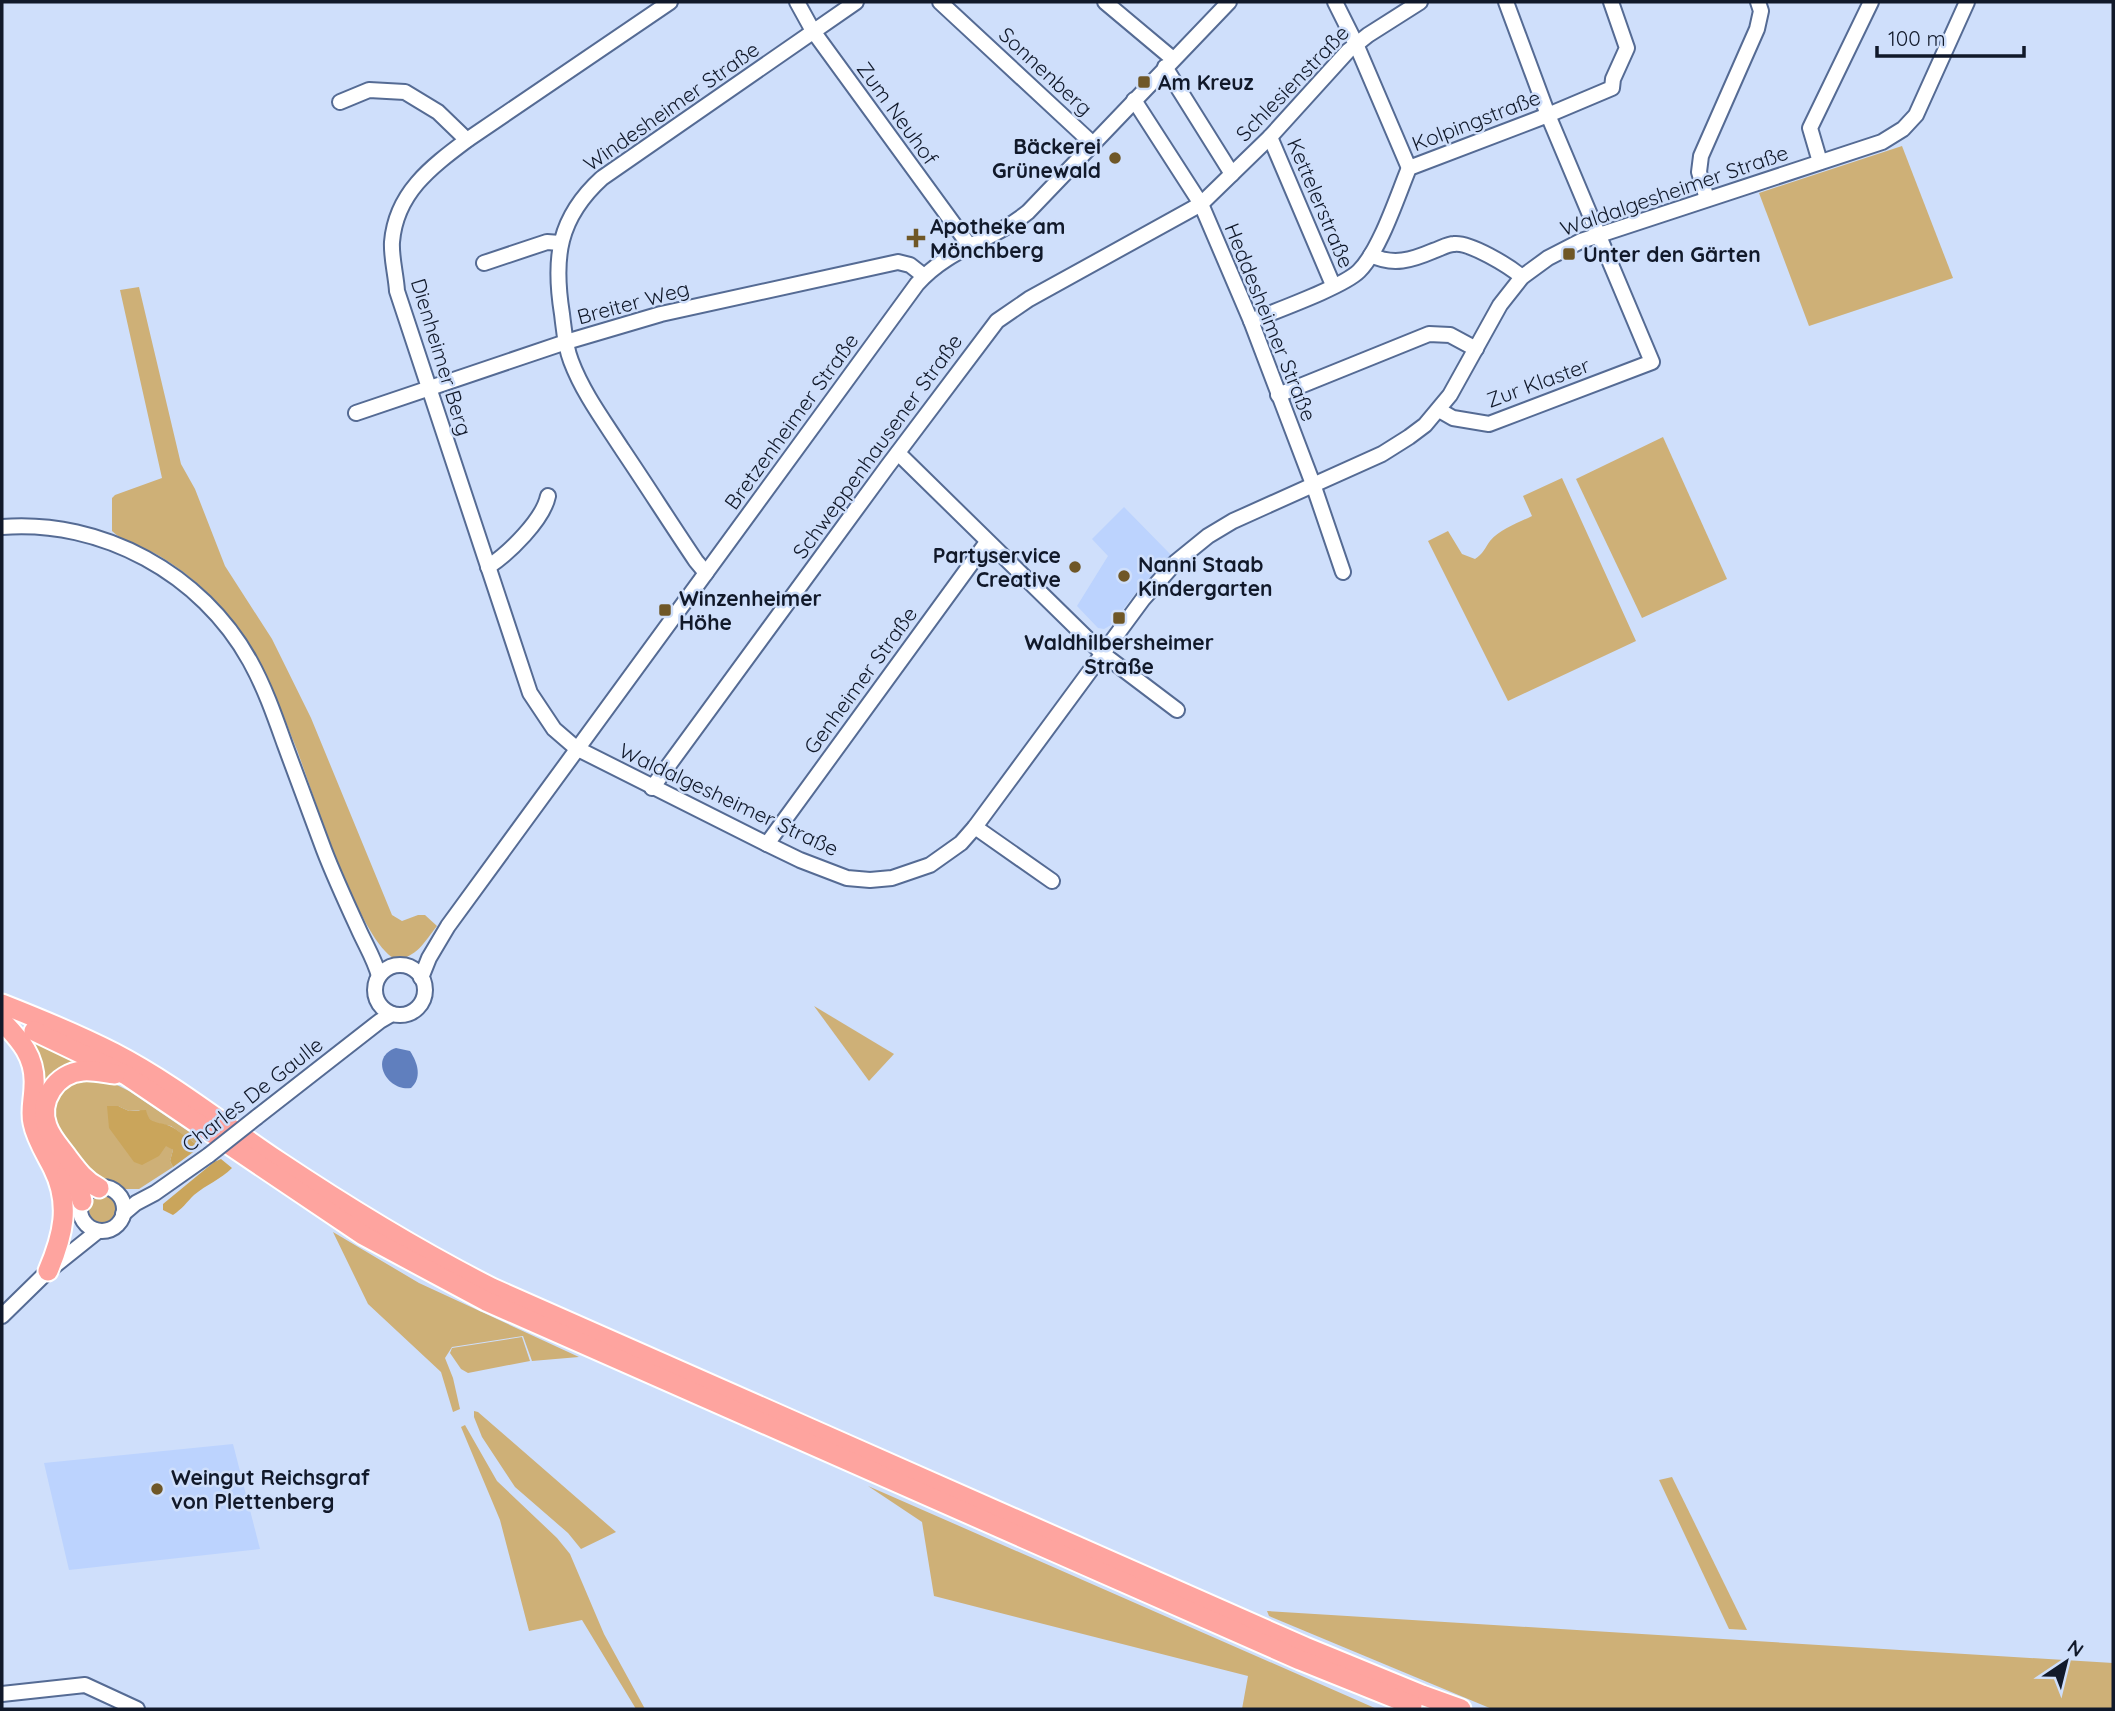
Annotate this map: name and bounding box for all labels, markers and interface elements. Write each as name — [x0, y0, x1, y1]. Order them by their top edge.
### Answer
scale bar — [1877, 14, 2024, 58]
street label: Schlesienstraße — [1230, 19, 1354, 147]
street label: Sonnenberg — [994, 21, 1098, 121]
text: 100 m — [1888, 25, 1946, 51]
street label: Windesheimer Straße — [578, 36, 764, 176]
street label: Zum Neuhof — [852, 56, 944, 170]
place label: Am Kreuz — [1158, 69, 1254, 95]
marker: Am Kreuz — [1136, 74, 1152, 90]
street label: Kolpingstraße — [1408, 84, 1544, 156]
place label: Bäckerei Grünewald — [992, 133, 1101, 183]
street label: Kettelerstraße — [1282, 134, 1360, 272]
street label: Waldalgesheimer Straße — [1557, 139, 1791, 241]
marker: Bäckerei Grünewald — [1107, 150, 1123, 166]
place label: Apotheke am Mönchberg — [930, 213, 1065, 263]
street label: Heddesheimer Straße — [1219, 219, 1323, 425]
marker: Apotheke am Mönchberg — [908, 230, 924, 246]
place label: Unter den Gärten — [1583, 241, 1761, 267]
marker: Unter den Gärten — [1561, 246, 1577, 262]
street label: Dienheimer Berg — [406, 275, 478, 439]
street label: Breiter Weg — [574, 275, 692, 329]
street label: Bretzenheimer Straße — [718, 328, 864, 514]
street label: Schweppenhausener Straße — [787, 328, 967, 564]
street label: Zur Klaster — [1483, 351, 1593, 413]
place label: Partyservice Creative — [933, 542, 1061, 592]
place label: Nanni Staab Kindergarten — [1138, 551, 1273, 601]
marker: Partyservice Creative — [1067, 559, 1083, 575]
marker: Nanni Staab Kindergarten — [1116, 568, 1132, 584]
place label: Winzenheimer Höhe — [679, 585, 822, 635]
street label: Genheimer Straße — [798, 601, 922, 759]
marker: Winzenheimer Höhe — [657, 602, 673, 618]
marker: Waldhilbersheimer Straße — [1111, 610, 1127, 626]
place label: Waldhilbersheimer Straße — [1024, 629, 1214, 679]
street label: Waldalgesheimer Straße — [615, 737, 843, 861]
street label: Charles De Gaulle — [176, 1031, 328, 1157]
place label: Weingut Reichsgraf von Plettenberg — [171, 1464, 371, 1514]
marker: Weingut Reichsgraf von Plettenberg — [149, 1481, 165, 1497]
north arrow — [2031, 1627, 2101, 1697]
text: N — [2063, 1634, 2088, 1662]

